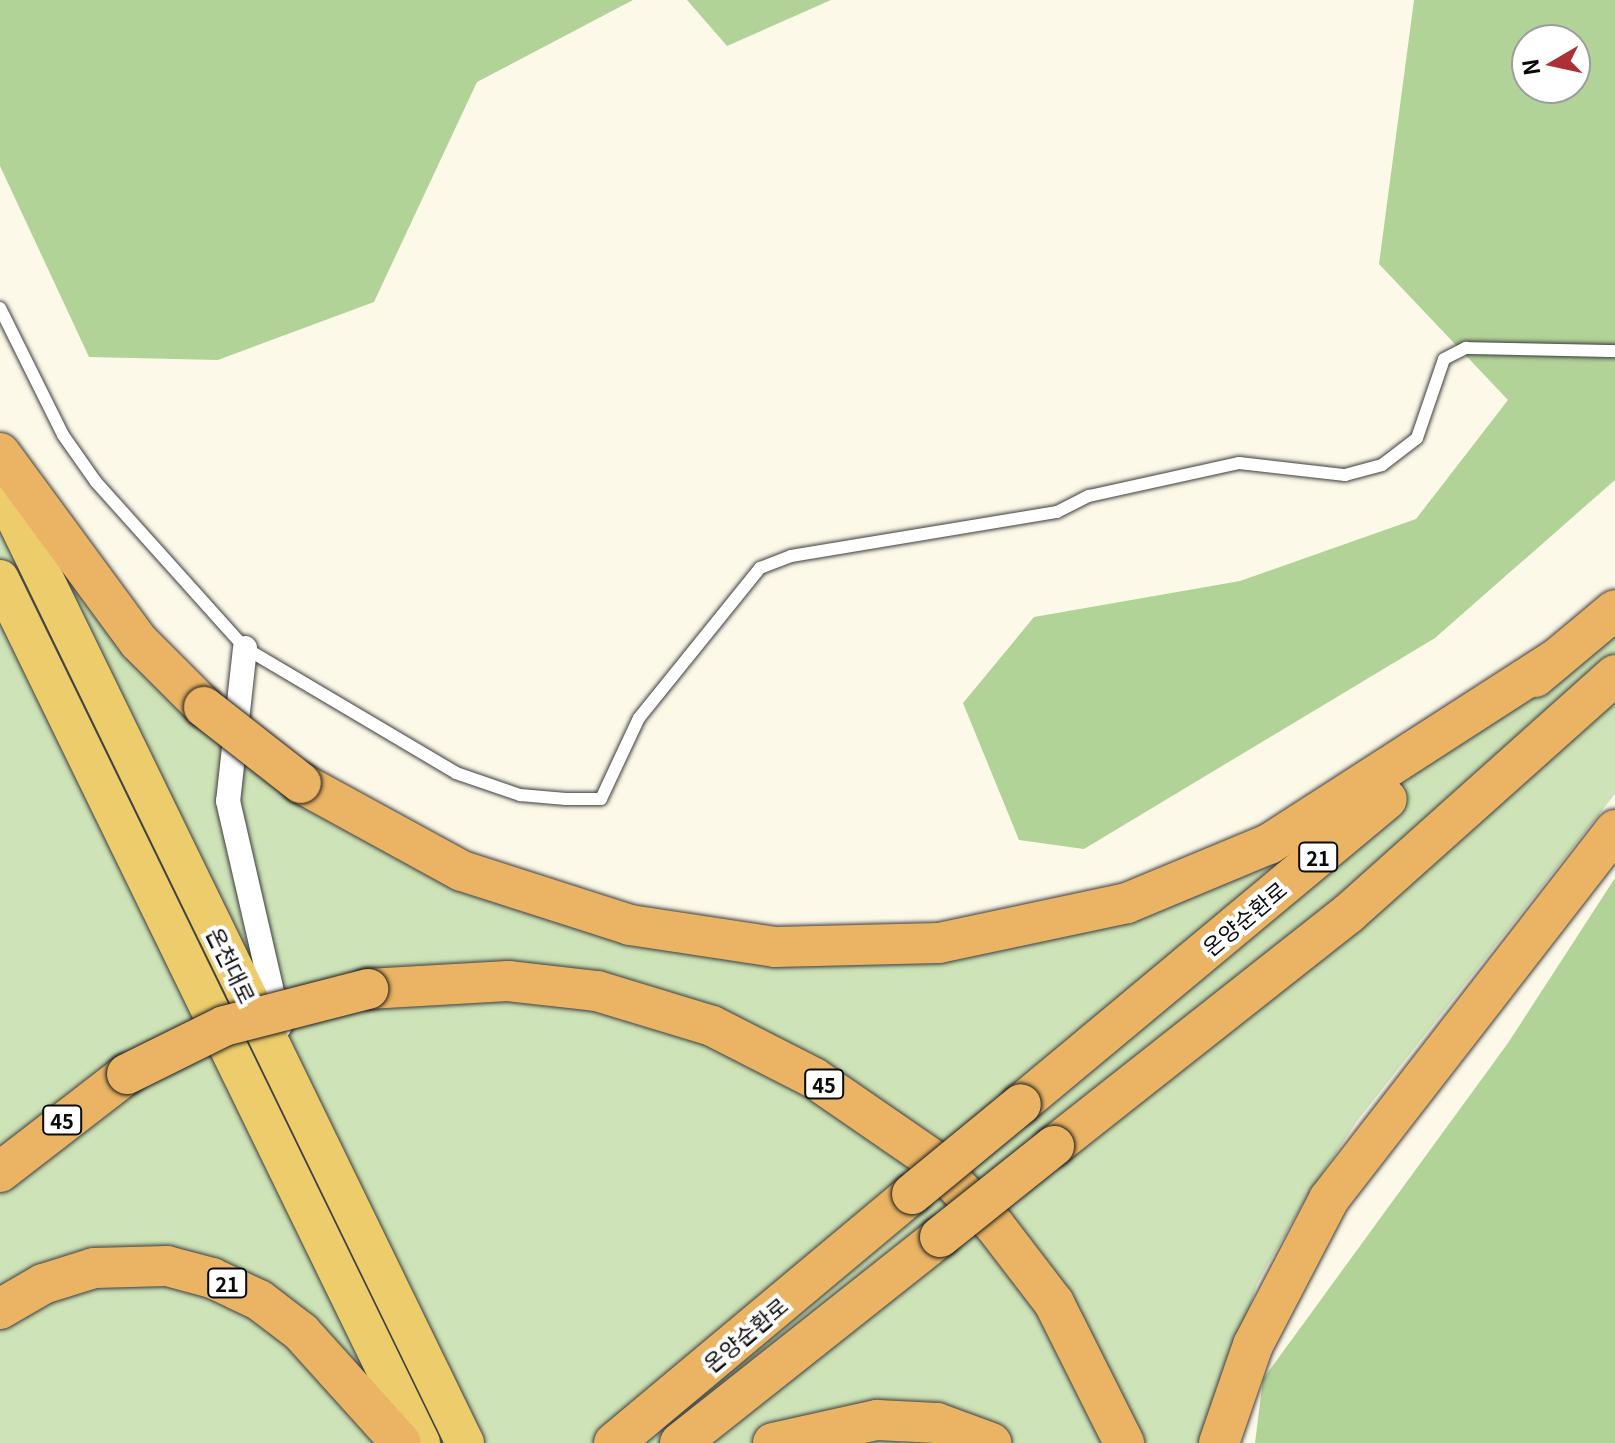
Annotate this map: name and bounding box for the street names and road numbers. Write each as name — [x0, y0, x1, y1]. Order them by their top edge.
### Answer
road number: 21 — [1298, 841, 1338, 873]
street label: 온양순환로 — [1197, 875, 1291, 961]
street label: 온천대로 — [202, 923, 262, 1007]
road number: 45 — [804, 1068, 844, 1100]
road number: 45 — [42, 1104, 82, 1136]
road number: 21 — [207, 1267, 247, 1299]
street label: 온양순환로 — [698, 1291, 792, 1377]

